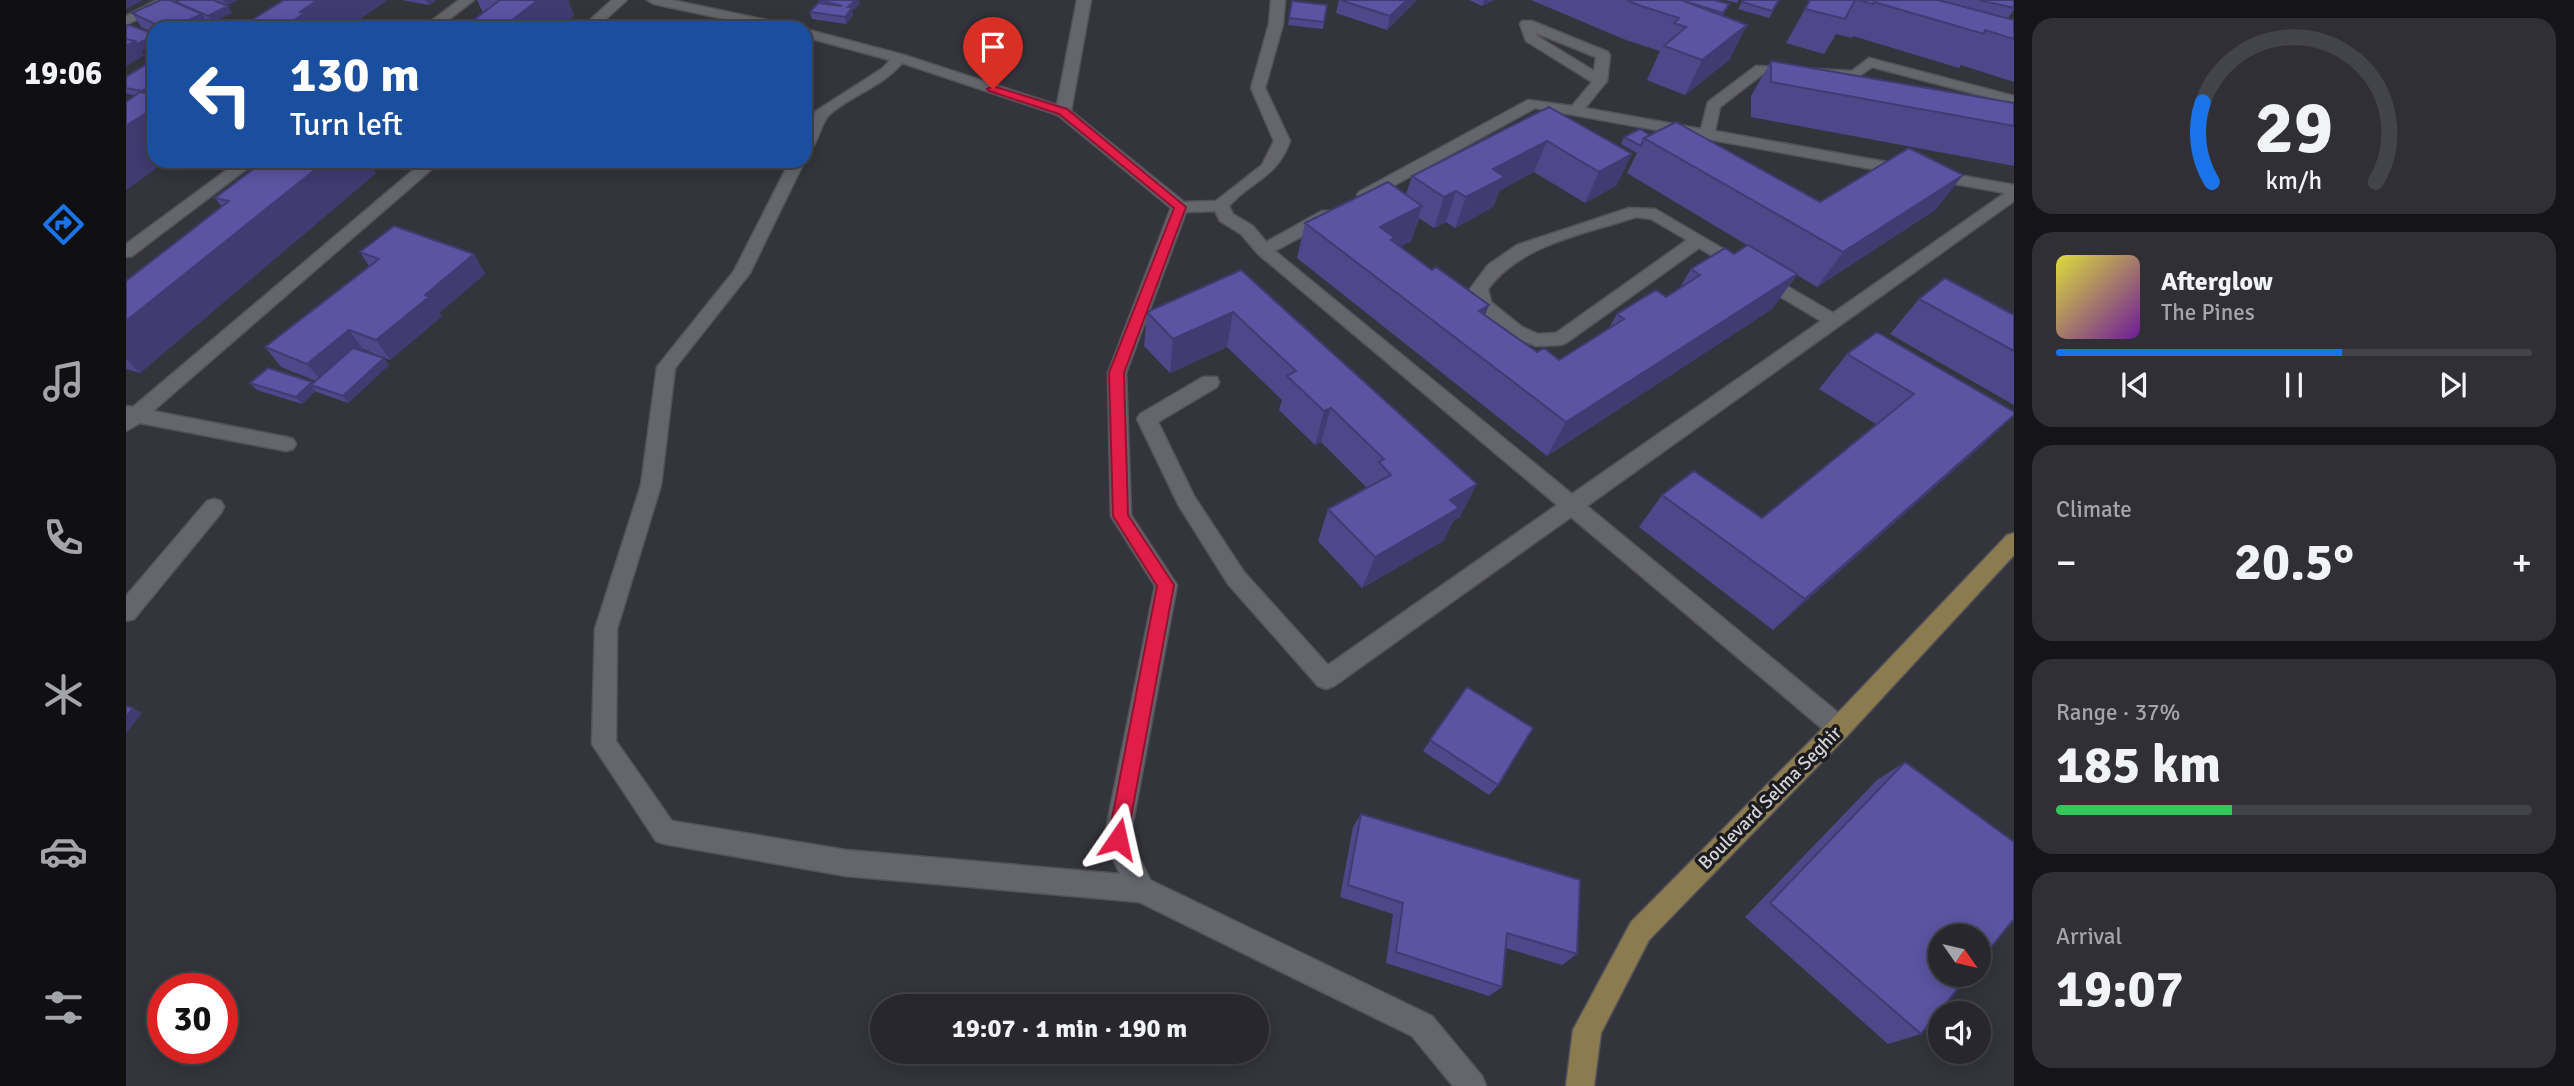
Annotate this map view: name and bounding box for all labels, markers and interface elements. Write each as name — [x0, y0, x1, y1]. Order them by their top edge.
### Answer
pin — [963, 17, 1023, 89]
icon: arrive — [974, 28, 1012, 66]
text: 130 m — [290, 45, 420, 105]
icon: left — [175, 49, 266, 140]
text: 19:06 — [24, 54, 102, 93]
text: 29 — [2255, 84, 2333, 173]
text: Turn left — [290, 105, 403, 144]
text: km/h — [2266, 165, 2322, 196]
icon: directions — [39, 200, 88, 249]
text: Afterglow — [2161, 266, 2273, 298]
text: The Pines — [2161, 298, 2255, 327]
icon: music — [39, 357, 88, 406]
icon: previous — [2116, 366, 2154, 404]
icon: pause — [2275, 366, 2313, 404]
icon: next — [2434, 366, 2472, 404]
text: Climate — [2056, 495, 2132, 524]
icon: phone — [39, 513, 88, 562]
text: 20.5° — [2234, 530, 2354, 594]
text: − — [2056, 539, 2077, 586]
text: + — [2511, 539, 2532, 586]
icon: climate — [39, 670, 88, 719]
text: Range · 37% — [2056, 698, 2180, 727]
street label: Boulevard Selma Seghir — [1693, 721, 1847, 875]
text: 185 km — [2056, 733, 2221, 797]
position arrow — [1081, 802, 1155, 876]
icon: car — [39, 827, 88, 876]
text: Arrival — [2056, 922, 2122, 951]
north arrow — [1928, 924, 1992, 987]
map controls — [1928, 924, 1991, 1064]
text: 19:07 — [2056, 957, 2184, 1021]
speed limit sign: 30 — [147, 973, 238, 1064]
icon: filters — [39, 983, 88, 1032]
button: sound — [1928, 1001, 1991, 1064]
text: 19:07 · 1 min · 190 m — [952, 1013, 1187, 1045]

